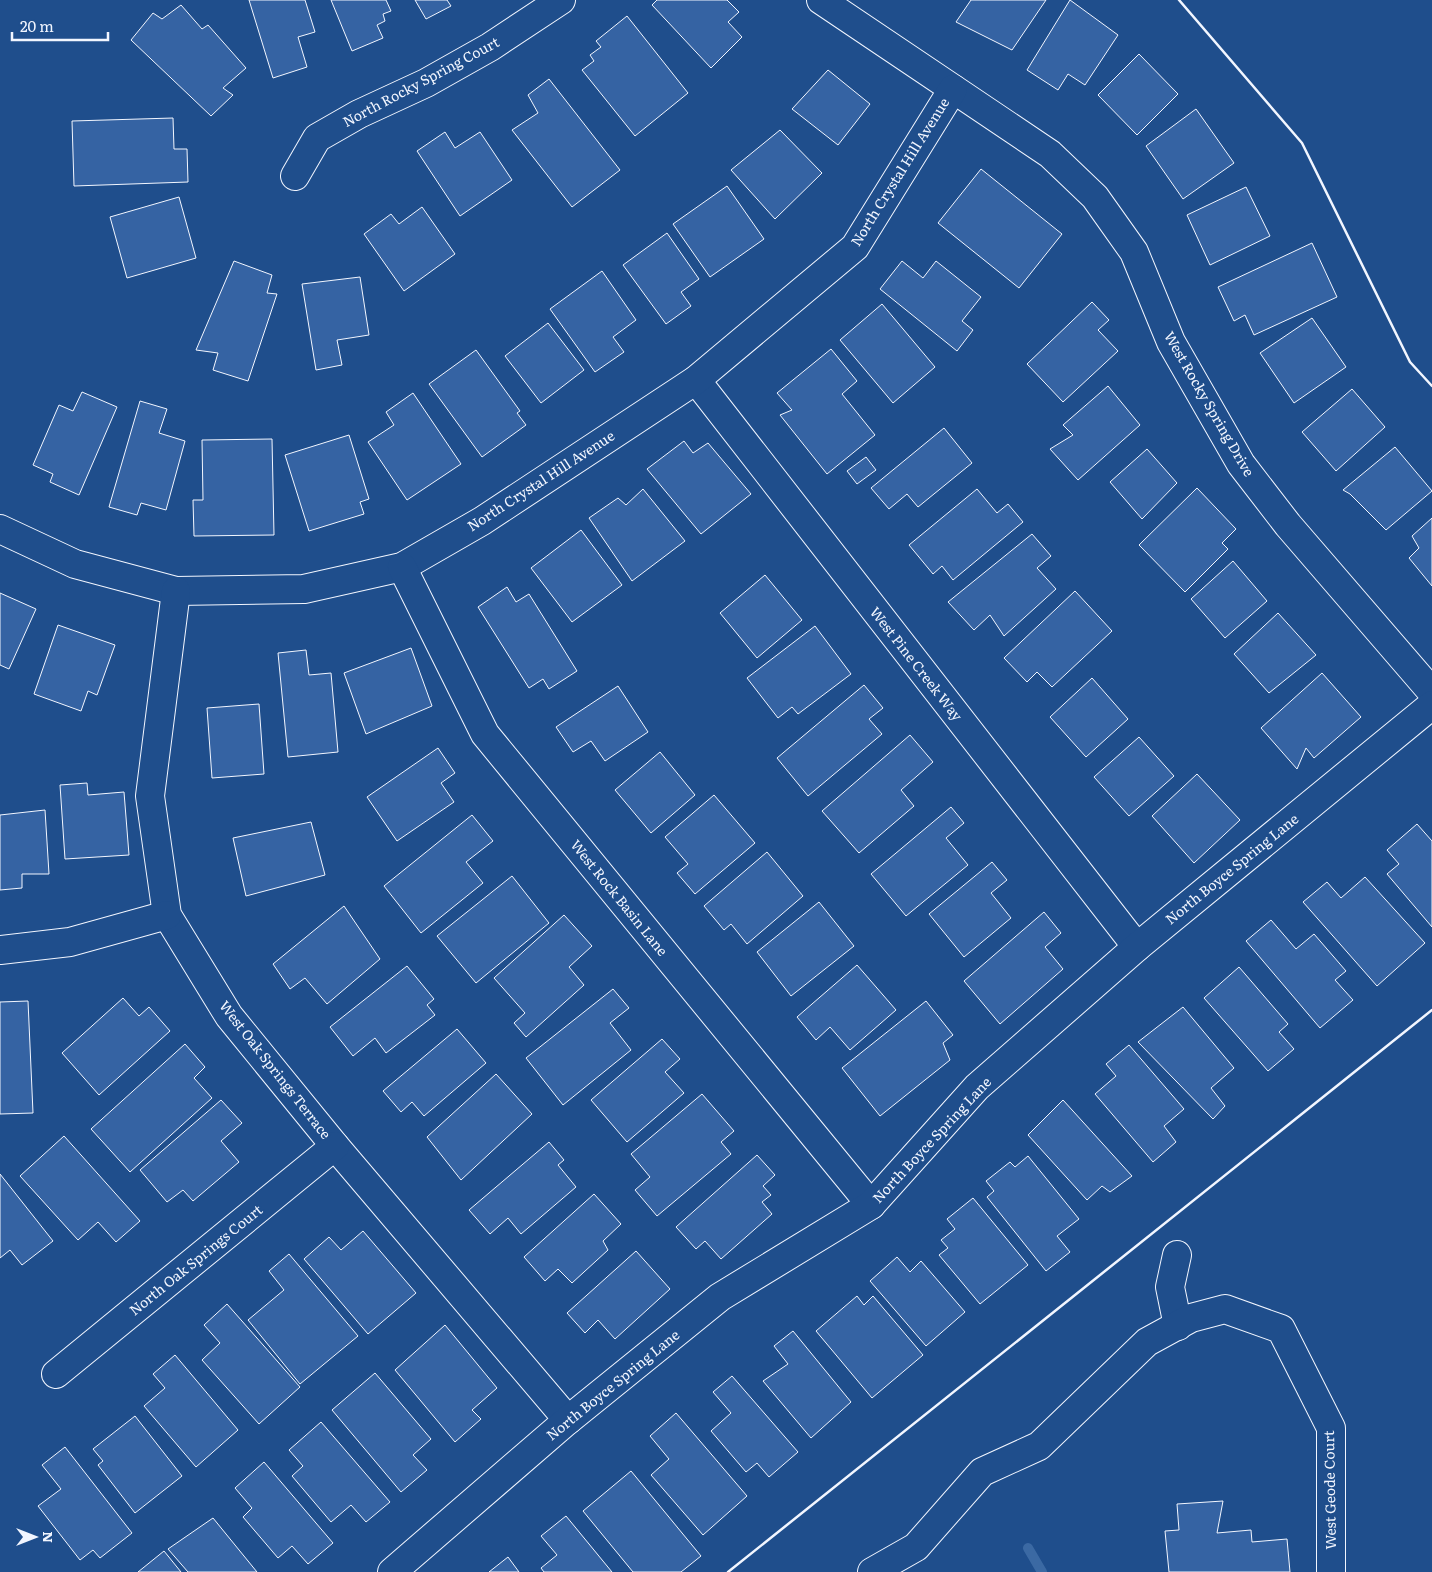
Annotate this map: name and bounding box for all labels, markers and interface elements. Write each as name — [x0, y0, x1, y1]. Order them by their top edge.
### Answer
scale bar — [12, 10, 109, 42]
text: 20 m — [20, 14, 54, 37]
street label: North Rocky Spring Court — [339, 31, 503, 131]
street label: North Crystal Hill Avenue — [845, 93, 953, 250]
street label: West Rocky Spring Drive — [1160, 327, 1260, 480]
street label: North Crystal Hill Avenue — [463, 425, 618, 535]
street label: West Pine Creek Way — [866, 602, 968, 725]
street label: North Boyce Spring Lane — [1161, 808, 1302, 928]
street label: West Rock Basin Lane — [567, 835, 673, 960]
street label: West Oak Springs Terrace — [215, 996, 336, 1143]
street label: North Boyce Spring Lane — [867, 1072, 995, 1207]
street label: North Oak Springs Court — [125, 1199, 266, 1319]
street label: North Boyce Spring Lane — [542, 1324, 683, 1444]
street label: West Geode Court — [1318, 1430, 1340, 1550]
north arrow — [10, 1512, 60, 1562]
text: N — [39, 1531, 59, 1543]

